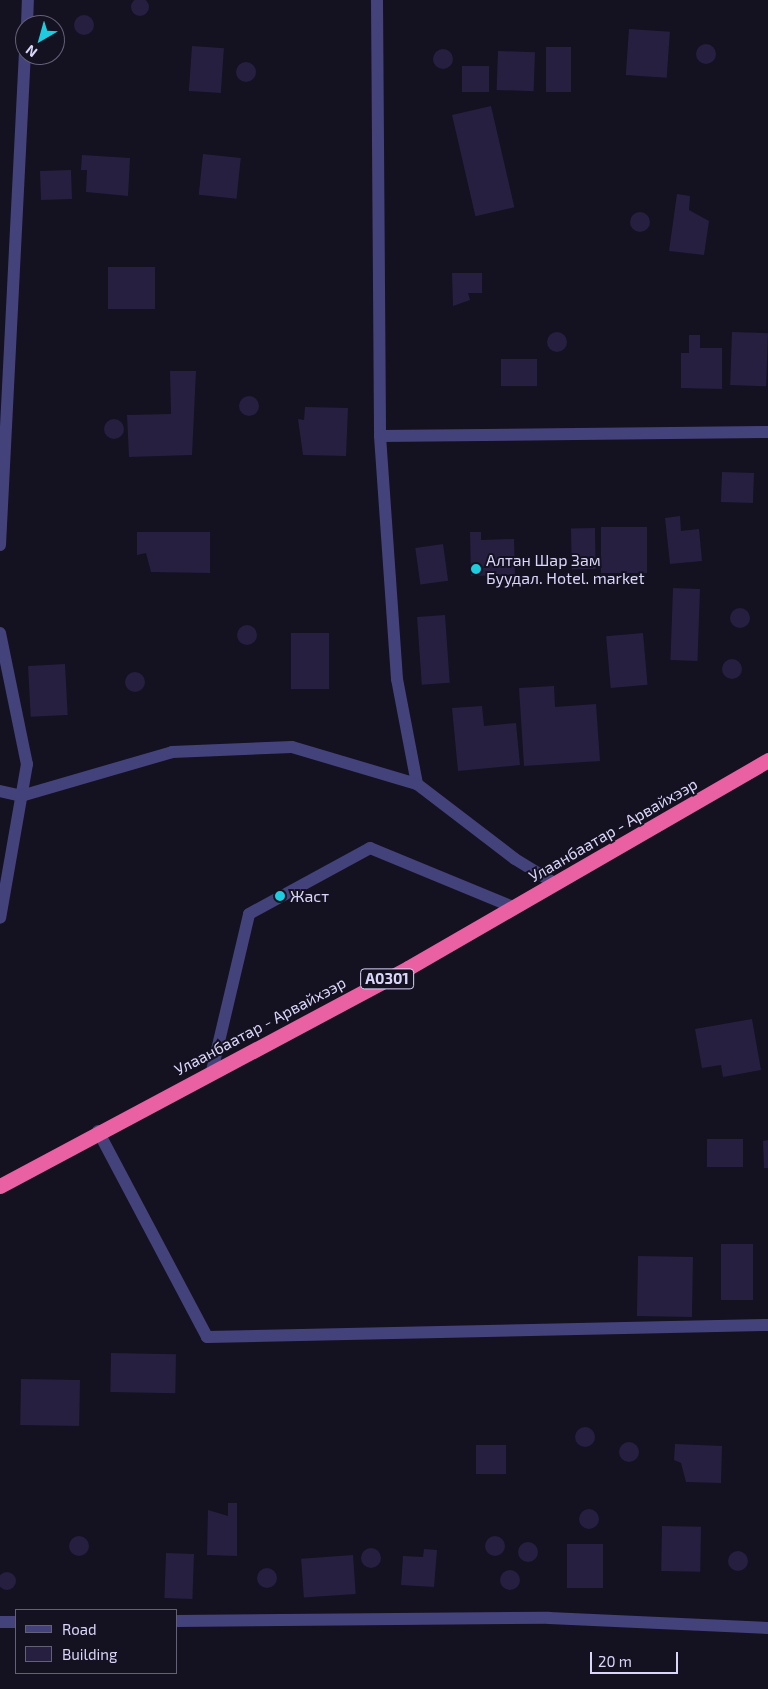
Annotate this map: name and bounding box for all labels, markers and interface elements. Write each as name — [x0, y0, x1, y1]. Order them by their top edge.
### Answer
north arrow — [15, 15, 65, 65]
text: N — [22, 42, 40, 61]
place label: Алтан Шар Зам Буудал. Hotel. market — [486, 550, 645, 588]
marker: Алтан Шар Зам Буудал. Hotel. market — [470, 563, 482, 575]
street label: Улаанбаатар - Арвайхээр — [525, 774, 701, 886]
place label: Жаст — [290, 886, 329, 906]
marker: Жаст — [274, 890, 286, 902]
road number: A0301 — [360, 966, 414, 992]
street label: Улаанбаатар - Арвайхээр — [171, 973, 349, 1079]
legend — [15, 1609, 178, 1674]
text: Road — [62, 1620, 97, 1638]
scale bar — [593, 1642, 680, 1674]
text: Building — [62, 1645, 117, 1663]
text: 20 m — [598, 1652, 632, 1670]

